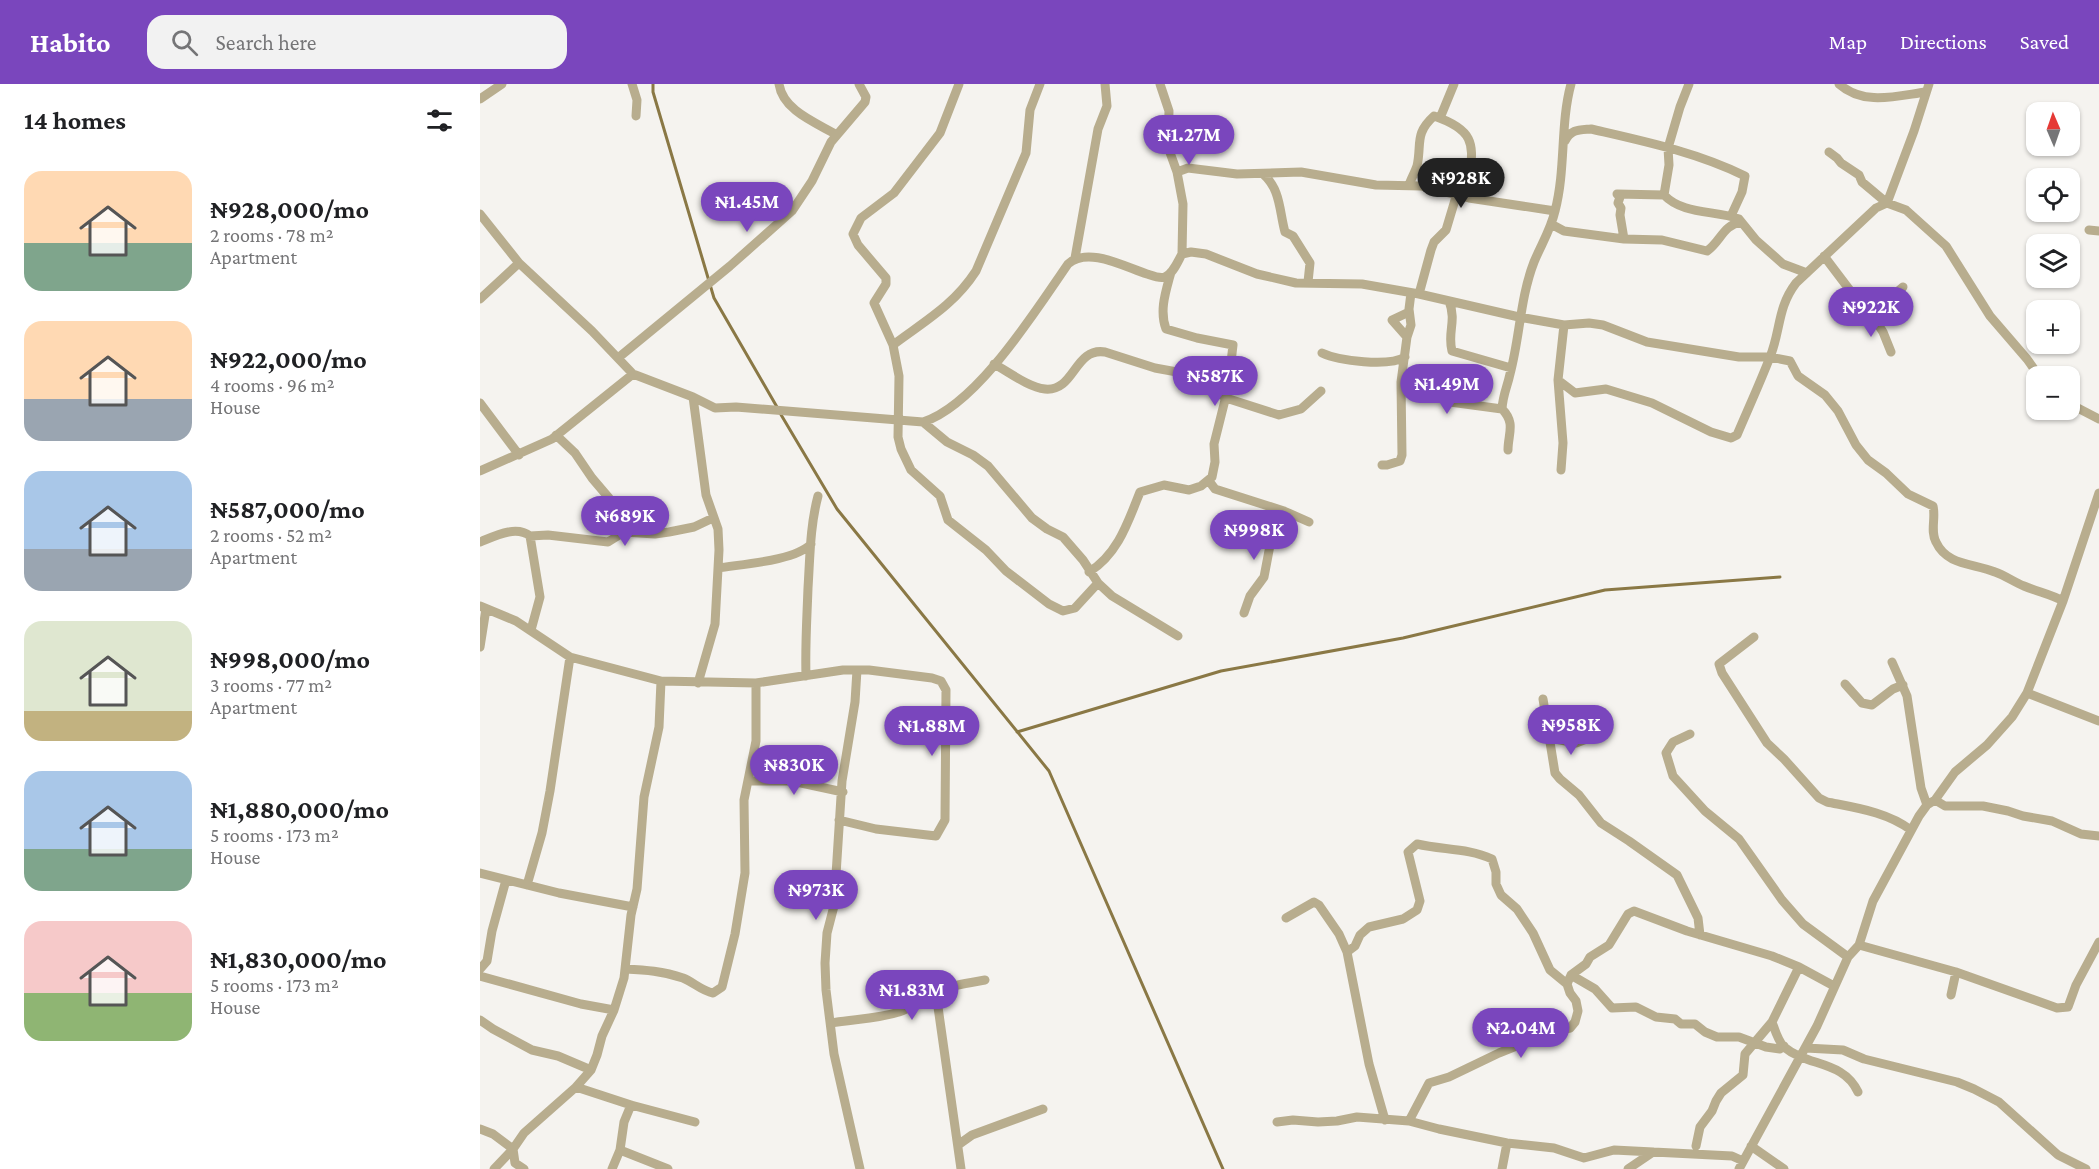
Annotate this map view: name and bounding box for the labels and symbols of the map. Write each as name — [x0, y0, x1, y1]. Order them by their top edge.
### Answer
north arrow — [2026, 102, 2080, 156]
pin: ₦1.27M — [1140, 115, 1238, 166]
pin: ₦928K — [1419, 158, 1503, 209]
pin: ₦1.45M — [698, 182, 796, 233]
pin: ₦922K — [1829, 287, 1913, 338]
pin: ₦587K — [1173, 356, 1257, 407]
pin: ₦1.49M — [1398, 364, 1496, 415]
pin: ₦689K — [583, 496, 667, 547]
pin: ₦998K — [1212, 510, 1296, 561]
pin: ₦958K — [1529, 705, 1613, 756]
pin: ₦1.88M — [883, 706, 981, 757]
pin: ₦830K — [752, 745, 836, 796]
pin: ₦973K — [774, 870, 858, 921]
pin: ₦1.83M — [863, 970, 961, 1021]
pin: ₦2.04M — [1472, 1008, 1570, 1059]

